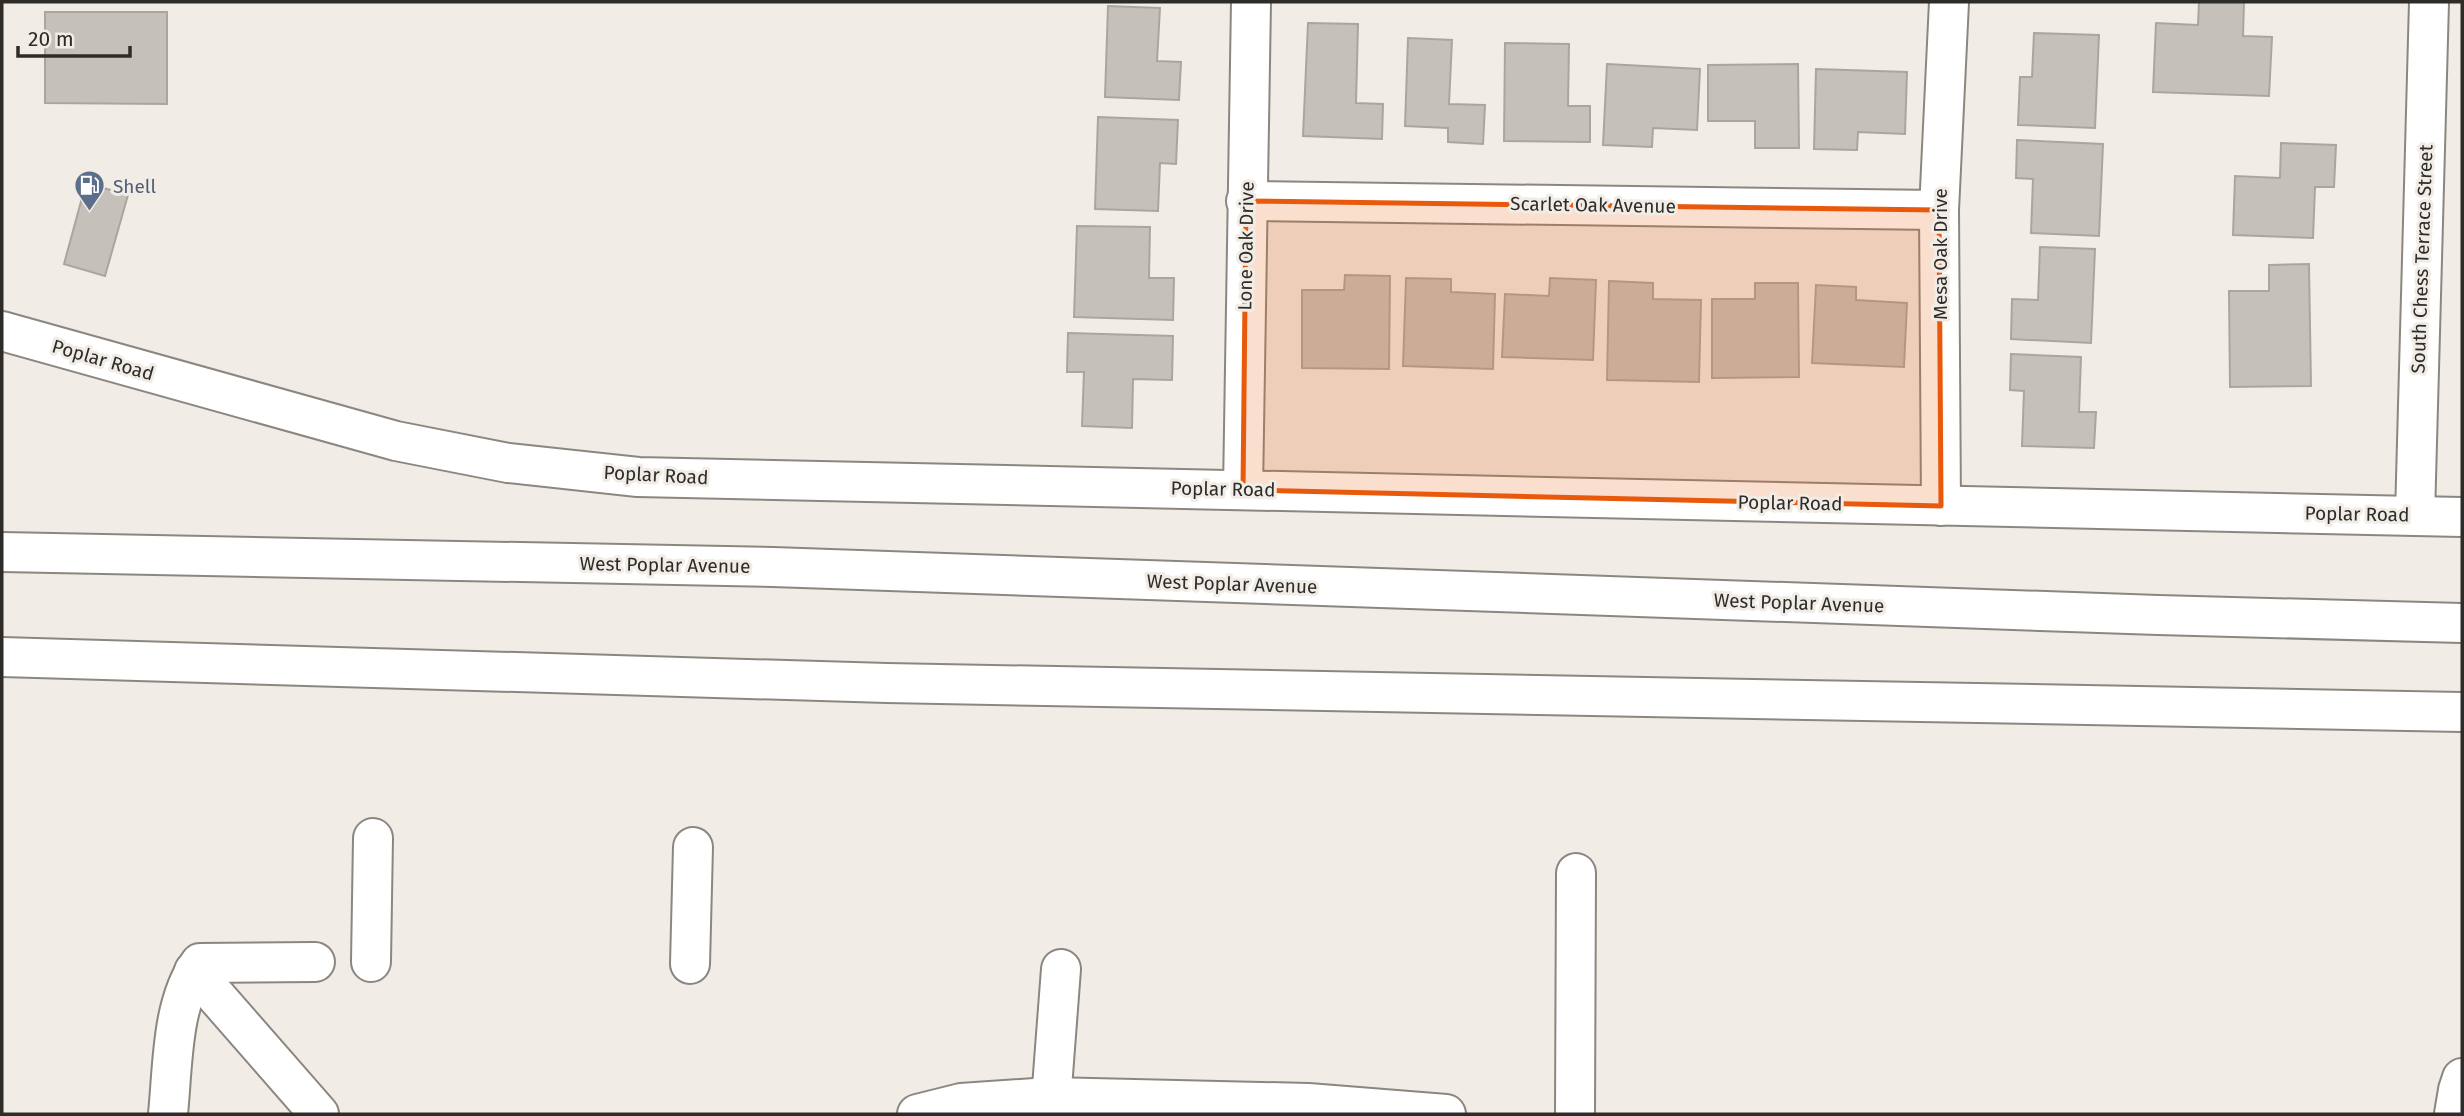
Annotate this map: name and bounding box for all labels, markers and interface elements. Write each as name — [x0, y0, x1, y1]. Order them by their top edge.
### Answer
scale bar — [18, 14, 130, 58]
text: 20 m — [28, 26, 74, 52]
street label: South Chess Terrace Street — [2407, 144, 2437, 374]
fuel station icon: Shell — [73, 169, 107, 213]
place label: Shell — [113, 175, 156, 198]
street label: Lone Oak Drive — [1233, 181, 1259, 311]
street label: Mesa Oak Drive — [1929, 188, 1952, 320]
street label: Scarlet Oak Avenue — [1510, 192, 1676, 218]
street label: Poplar Road — [49, 334, 157, 386]
street label: Poplar Road — [603, 461, 709, 489]
street label: Poplar Road — [1170, 477, 1276, 501]
street label: Poplar Road — [1737, 491, 1843, 515]
street label: Poplar Road — [2304, 502, 2410, 526]
street label: West Poplar Avenue — [579, 552, 751, 578]
street label: West Poplar Avenue — [1146, 570, 1318, 598]
street label: West Poplar Avenue — [1713, 589, 1885, 617]

